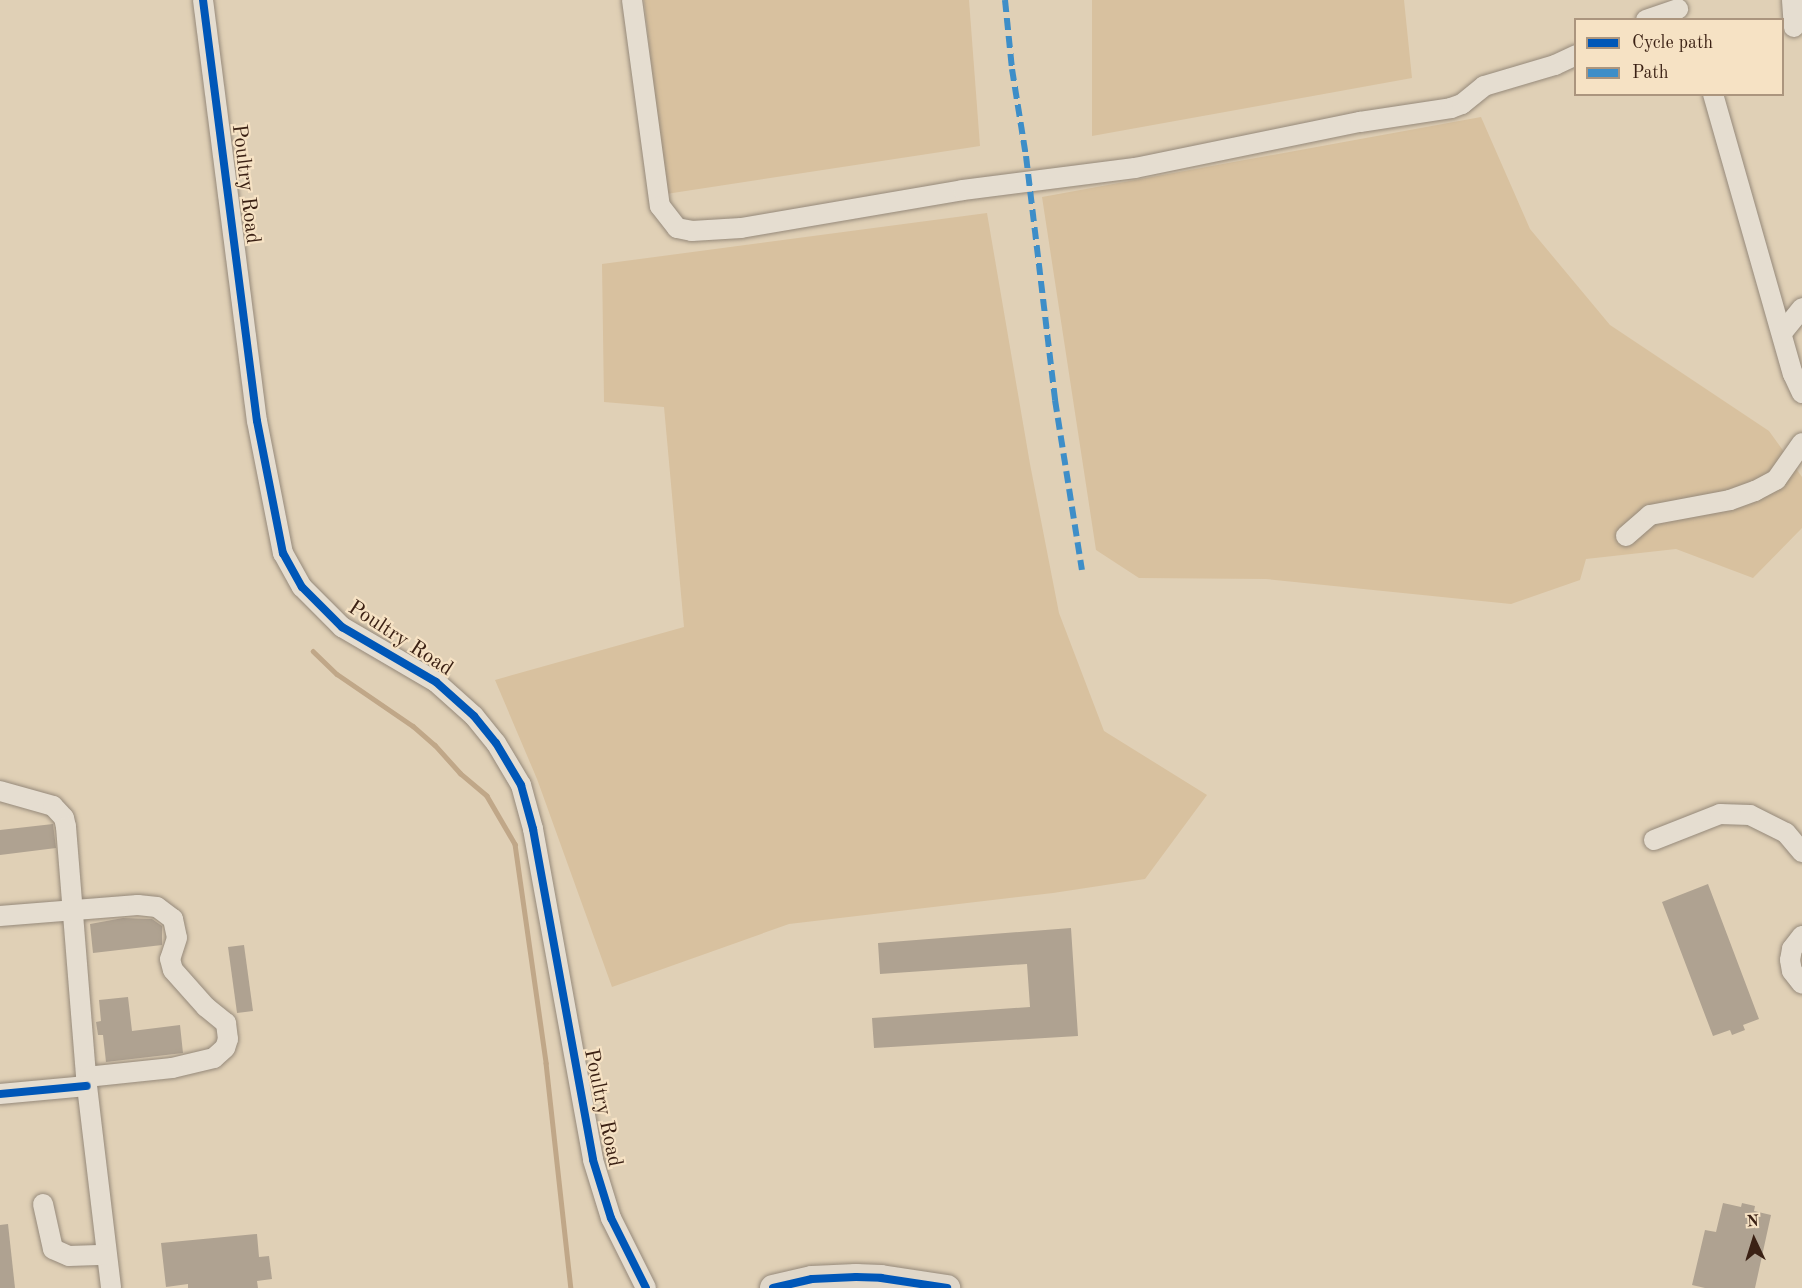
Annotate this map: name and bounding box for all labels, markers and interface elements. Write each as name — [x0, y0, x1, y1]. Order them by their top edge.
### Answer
legend — [1574, 18, 1784, 96]
text: Cycle path — [1632, 34, 1713, 52]
text: Path — [1632, 64, 1668, 82]
street label: Poultry Road — [225, 123, 265, 245]
street label: Poultry Road — [343, 596, 457, 682]
street label: Poultry Road — [577, 1047, 627, 1169]
north arrow — [1724, 1210, 1784, 1270]
text: N — [1746, 1214, 1759, 1230]

